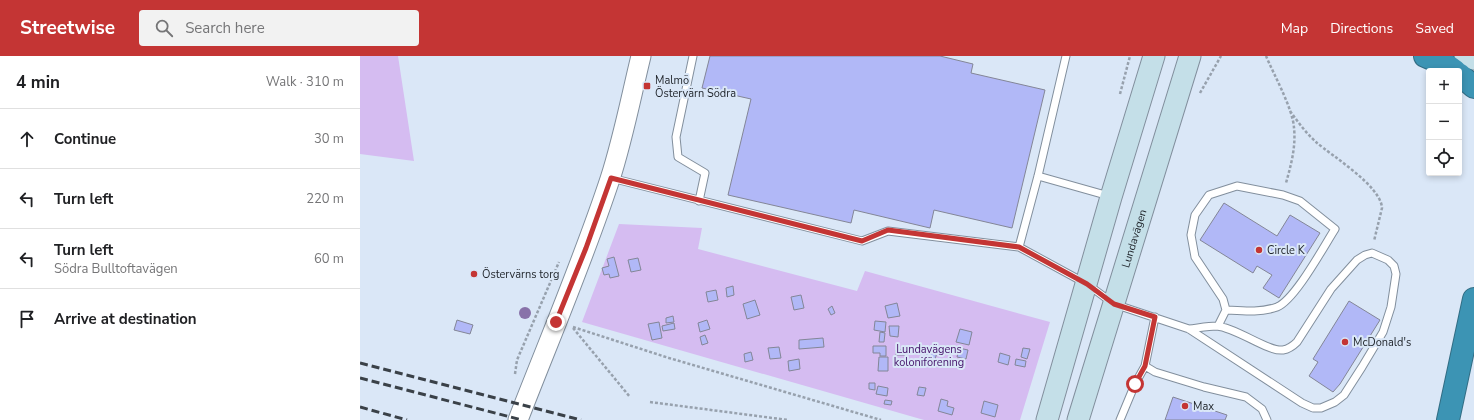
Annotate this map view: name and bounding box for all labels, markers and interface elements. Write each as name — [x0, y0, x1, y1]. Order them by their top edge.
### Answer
search box — [139, 10, 419, 46]
text: Streetwise — [20, 15, 115, 41]
icon: search — [153, 17, 175, 39]
text: Search here — [185, 18, 265, 38]
text: Map — [1281, 19, 1308, 38]
text: Directions — [1330, 19, 1393, 38]
text: Saved — [1415, 19, 1454, 38]
map controls — [1426, 68, 1462, 176]
button: + — [1426, 68, 1462, 104]
text: 4 min — [16, 71, 60, 94]
text: Walk · 310 m — [266, 73, 344, 91]
place label: Malmö Östervärn Södra — [655, 73, 736, 101]
marker: Malmö Östervärn Södra — [642, 81, 652, 91]
button: − — [1426, 104, 1462, 140]
icon: ahead — [16, 128, 38, 150]
text: Continue — [54, 129, 116, 149]
text: 30 m — [314, 130, 344, 148]
button: locate — [1426, 140, 1462, 176]
icon: left — [16, 188, 38, 210]
text: Turn left — [54, 189, 113, 209]
text: 220 m — [306, 190, 344, 208]
street label: Lundavägen — [1118, 207, 1150, 270]
text: Turn left — [54, 240, 113, 260]
place label: Circle K — [1267, 243, 1306, 258]
marker: Circle K — [1254, 245, 1264, 255]
icon: left — [16, 248, 38, 270]
text: 60 m — [314, 250, 344, 268]
text: Södra Bulltoftavägen — [54, 260, 178, 278]
place label: Östervärns torg — [482, 267, 560, 282]
marker: Östervärns torg — [469, 269, 479, 279]
icon: arrive — [16, 308, 38, 330]
text: Arrive at destination — [54, 309, 197, 329]
route end — [547, 313, 565, 331]
place label: McDonald's — [1353, 335, 1411, 350]
marker: McDonald's — [1340, 337, 1350, 347]
park label: Lundavägens koloniförening — [894, 342, 964, 370]
route start — [1126, 375, 1144, 393]
place label: Max — [1193, 399, 1214, 414]
marker: Max — [1180, 401, 1190, 411]

